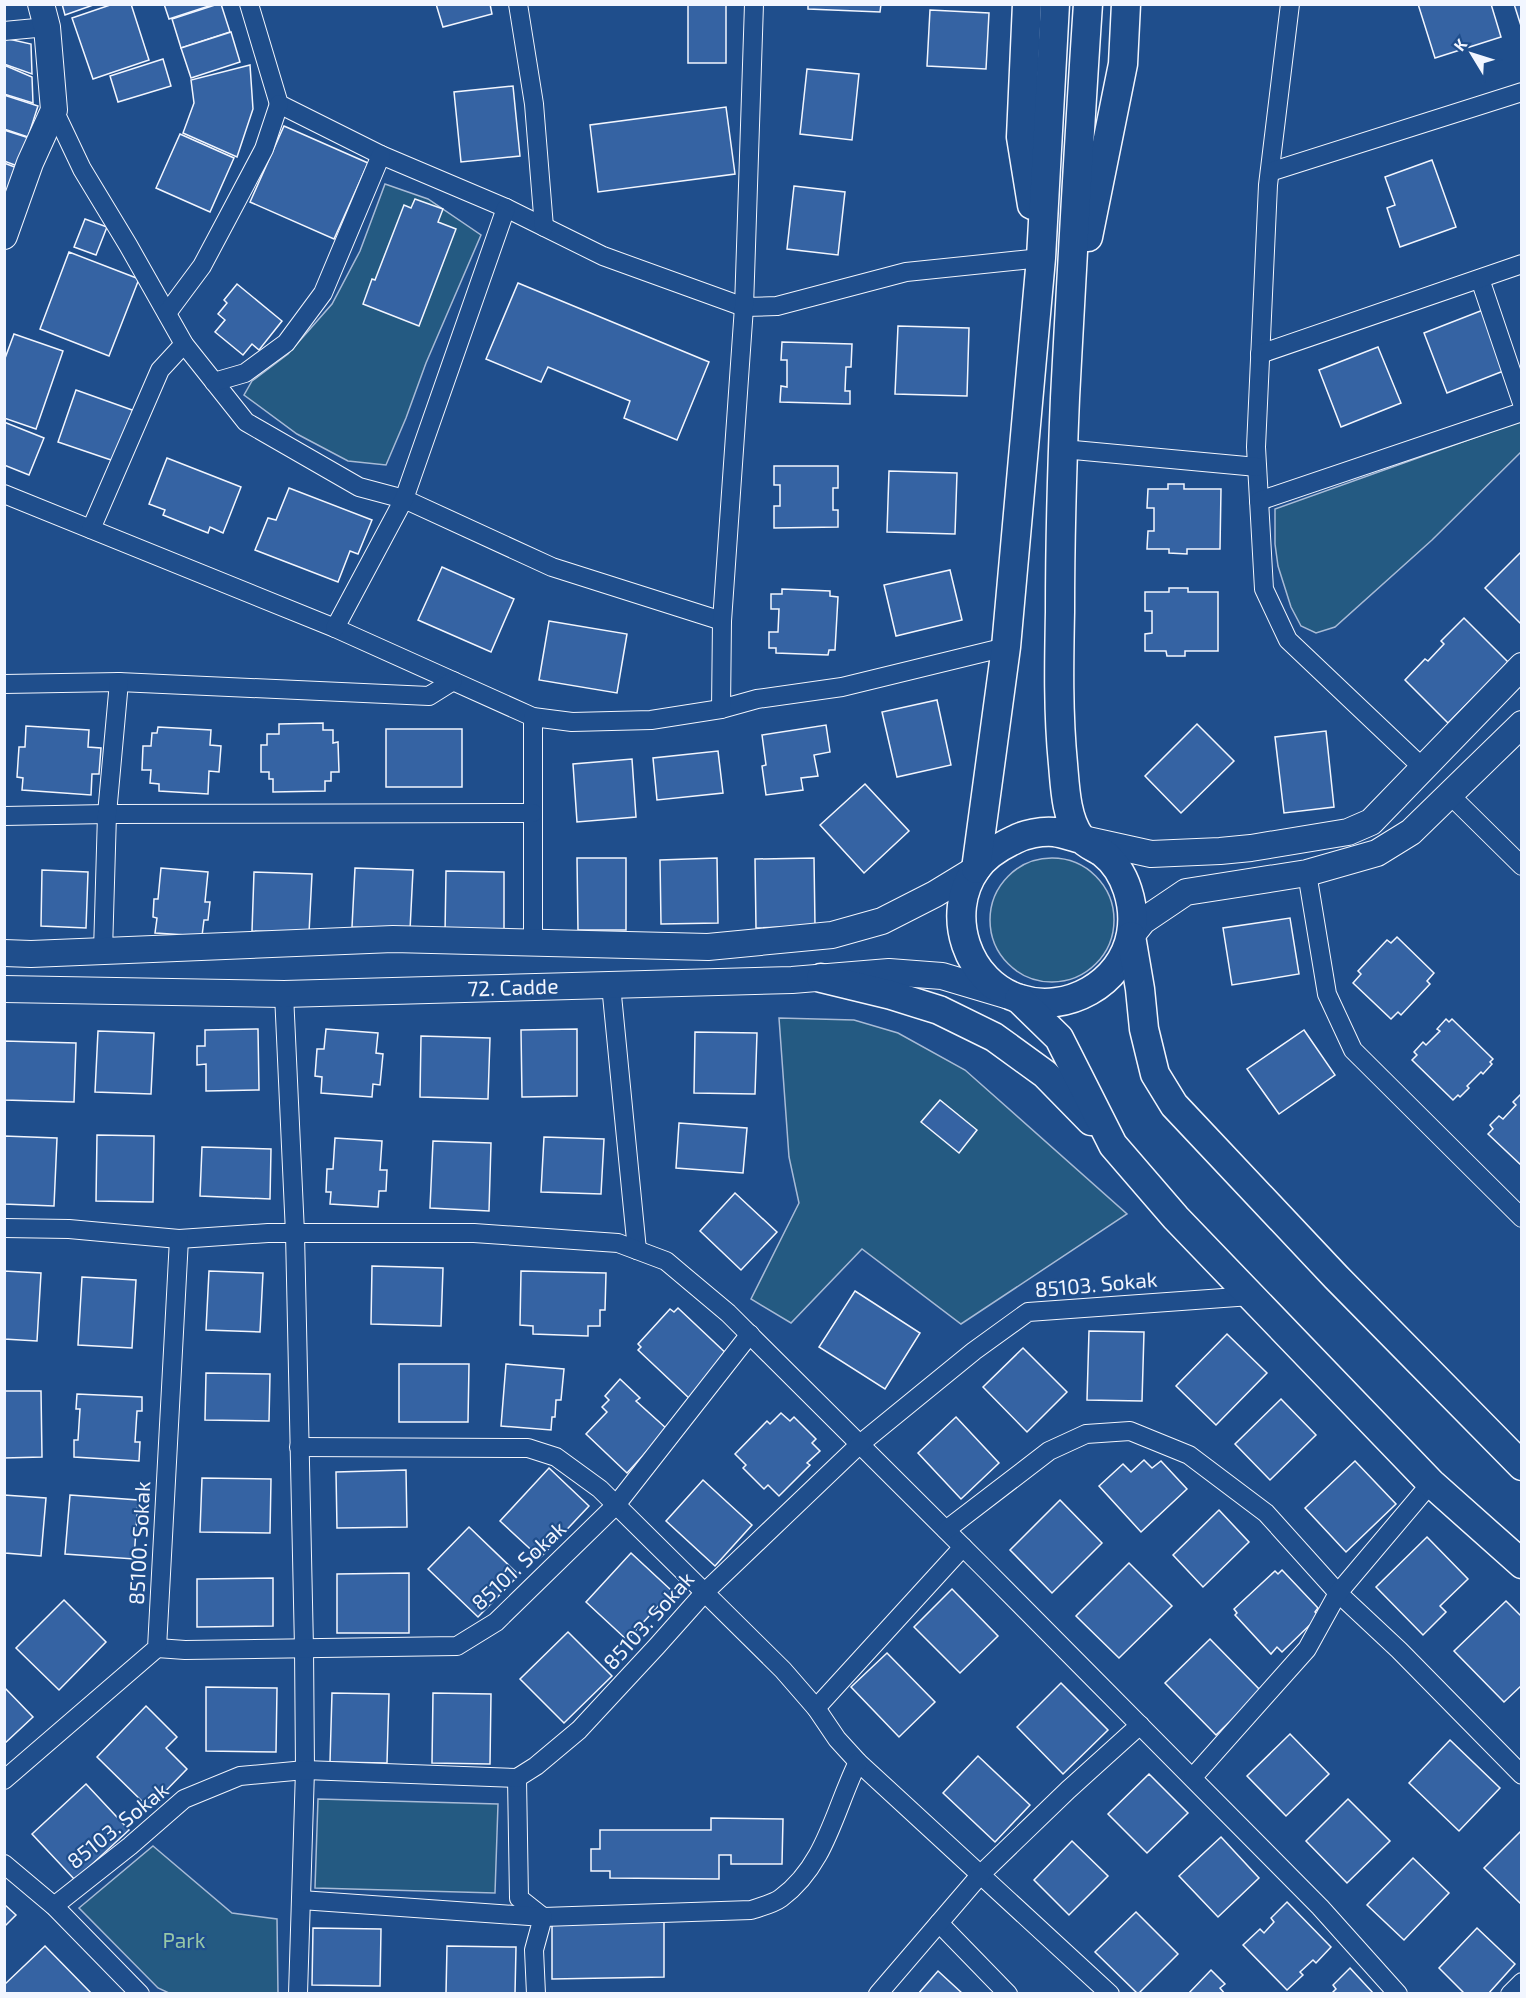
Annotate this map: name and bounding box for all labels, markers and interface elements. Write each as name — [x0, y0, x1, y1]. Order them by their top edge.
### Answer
north arrow — [1442, 24, 1502, 84]
text: K — [1449, 34, 1471, 54]
street label: 72. Cadde — [467, 972, 559, 1001]
street label: 85103. Sokak — [1034, 1266, 1158, 1301]
street label: 85100. Sokak — [123, 1480, 154, 1605]
street label: 85101. Sokak — [466, 1515, 570, 1615]
street label: 85103. Sokak — [598, 1566, 698, 1674]
street label: 85103. Sokak — [61, 1776, 173, 1873]
park label: Park — [163, 1927, 206, 1952]

